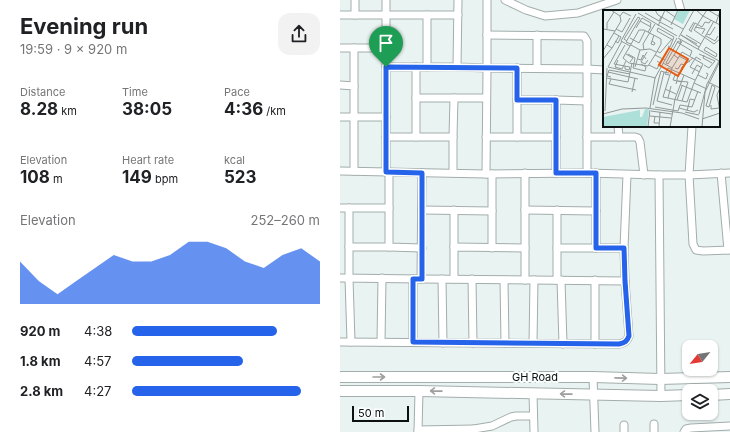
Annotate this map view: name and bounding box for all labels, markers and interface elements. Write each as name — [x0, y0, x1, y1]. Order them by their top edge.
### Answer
inset map — [603, 10, 720, 127]
text: Evening run — [20, 13, 148, 39]
button: share — [278, 13, 320, 55]
pin — [369, 26, 403, 67]
icon: arrive — [375, 32, 397, 54]
text: 19:59 · 9 × 920 m — [20, 41, 127, 57]
text: Distance — [20, 85, 65, 99]
text: Time — [122, 85, 148, 99]
text: Pace — [224, 85, 250, 99]
text: 8.28 — [20, 99, 58, 119]
text: 38:05 — [122, 99, 172, 119]
text: 4:36 — [224, 99, 263, 119]
text: km — [58, 104, 77, 118]
text: /km — [263, 104, 286, 118]
text: Elevation — [20, 153, 67, 167]
text: Heart rate — [122, 153, 174, 167]
text: kcal — [224, 153, 245, 167]
text: 108 — [20, 167, 50, 187]
text: 149 — [122, 167, 152, 187]
text: 523 — [224, 167, 257, 187]
text: m — [50, 172, 63, 186]
text: bpm — [152, 172, 178, 186]
text: Elevation — [20, 212, 76, 228]
text: 252–260 m — [251, 212, 320, 228]
text: 920 m — [20, 323, 60, 339]
text: 4:38 — [84, 323, 112, 339]
north arrow — [682, 340, 718, 376]
map controls — [682, 340, 718, 420]
text: 1.8 km — [20, 353, 61, 369]
text: 4:57 — [84, 353, 111, 369]
street label: GH Road — [512, 370, 558, 384]
one-way arrow — [372, 373, 385, 381]
one-way arrow — [614, 374, 627, 382]
text: 2.8 km — [20, 383, 63, 399]
text: 4:27 — [84, 383, 111, 399]
button: layers — [682, 384, 718, 420]
one-way arrow — [430, 387, 443, 395]
one-way arrow — [560, 390, 573, 397]
scale bar — [352, 404, 409, 423]
text: 50 m — [358, 406, 384, 420]

